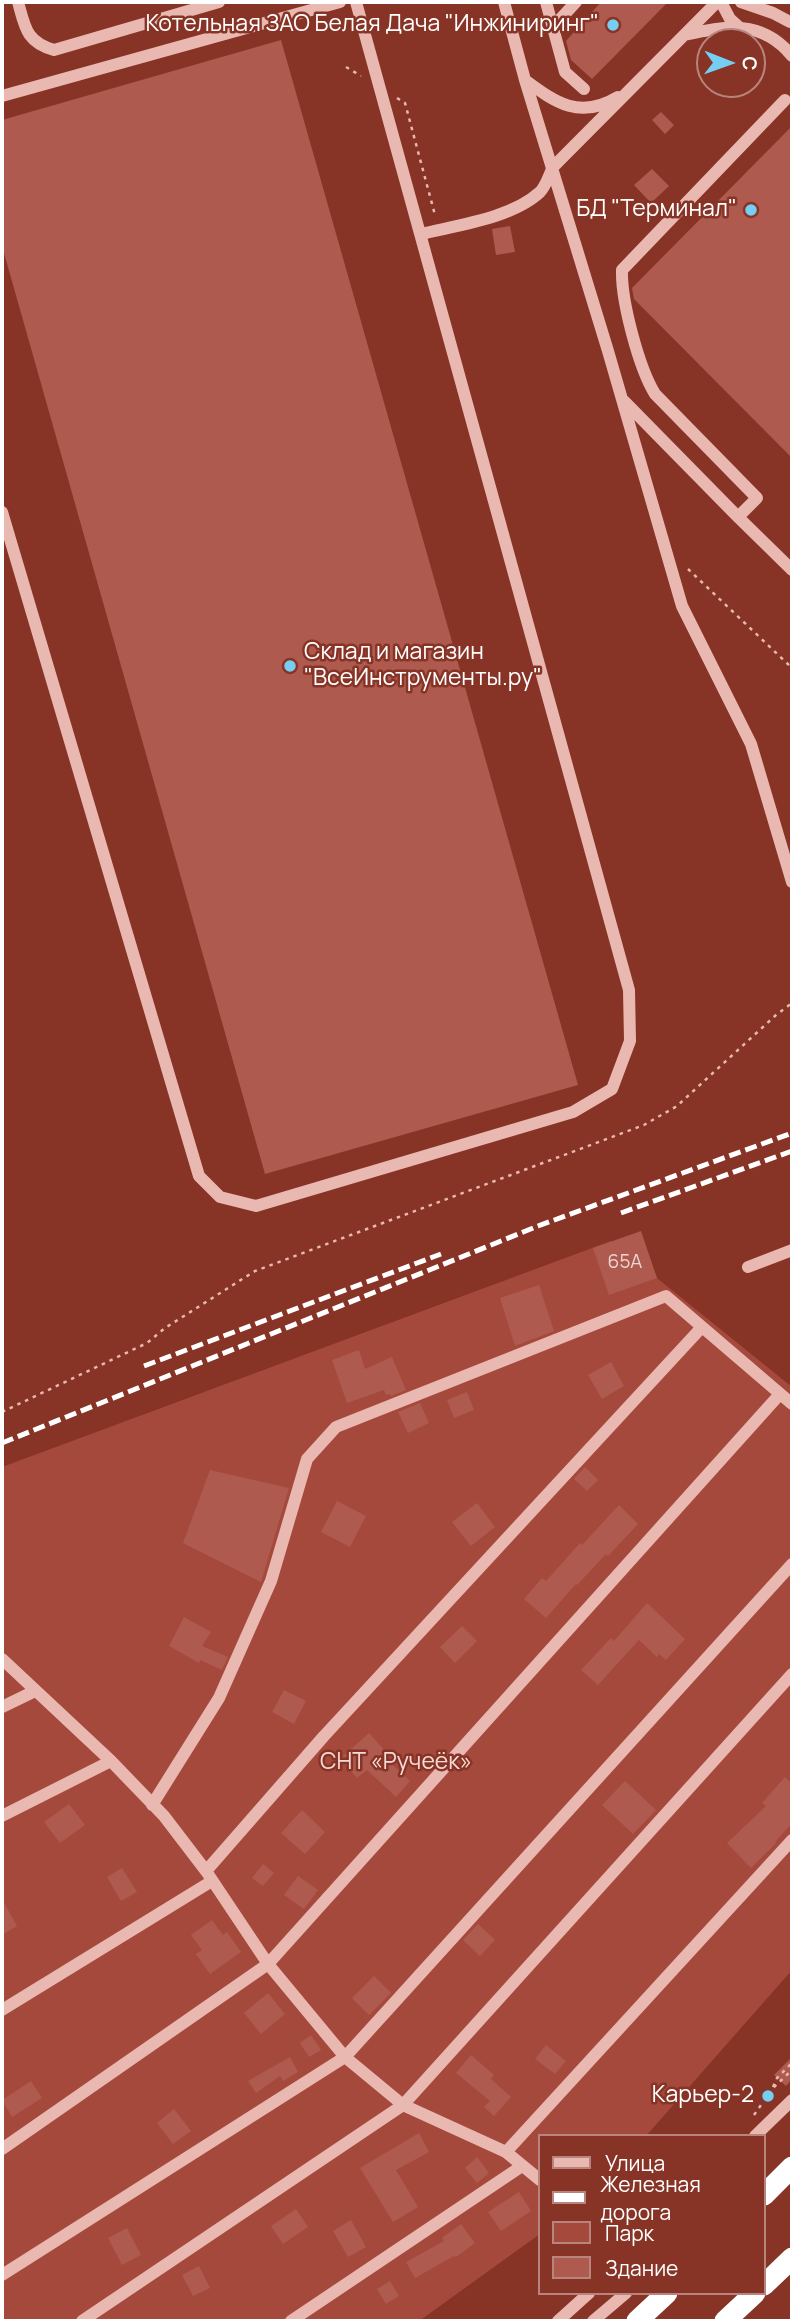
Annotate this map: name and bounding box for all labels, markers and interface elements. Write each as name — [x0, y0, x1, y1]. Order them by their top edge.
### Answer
place label: Котельная ЗАО Белая Дача "Инжиниринг" — [145, 11, 599, 39]
marker: Котельная ЗАО Белая Дача "Инжиниринг" — [605, 17, 621, 33]
north arrow — [696, 28, 766, 98]
text: С — [737, 56, 763, 71]
place label: БД "Терминал" — [576, 196, 737, 224]
marker: БД "Терминал" — [743, 202, 759, 218]
place label: Склад и магазин "ВсеИнструменты.ру" — [304, 639, 542, 693]
marker: Склад и магазин "ВсеИнструменты.ру" — [282, 658, 298, 674]
house number: 65А — [608, 1252, 642, 1274]
park label: СНТ «Ручеёк» — [320, 1749, 472, 1777]
place label: Карьер-2 — [652, 2082, 754, 2110]
marker: Карьер-2 — [760, 2088, 776, 2104]
legend — [538, 2134, 766, 2295]
text: Улица — [605, 2149, 665, 2177]
text: Железная дорога — [600, 2170, 701, 2226]
text: Парк — [605, 2219, 654, 2247]
text: Здание — [605, 2254, 678, 2282]

